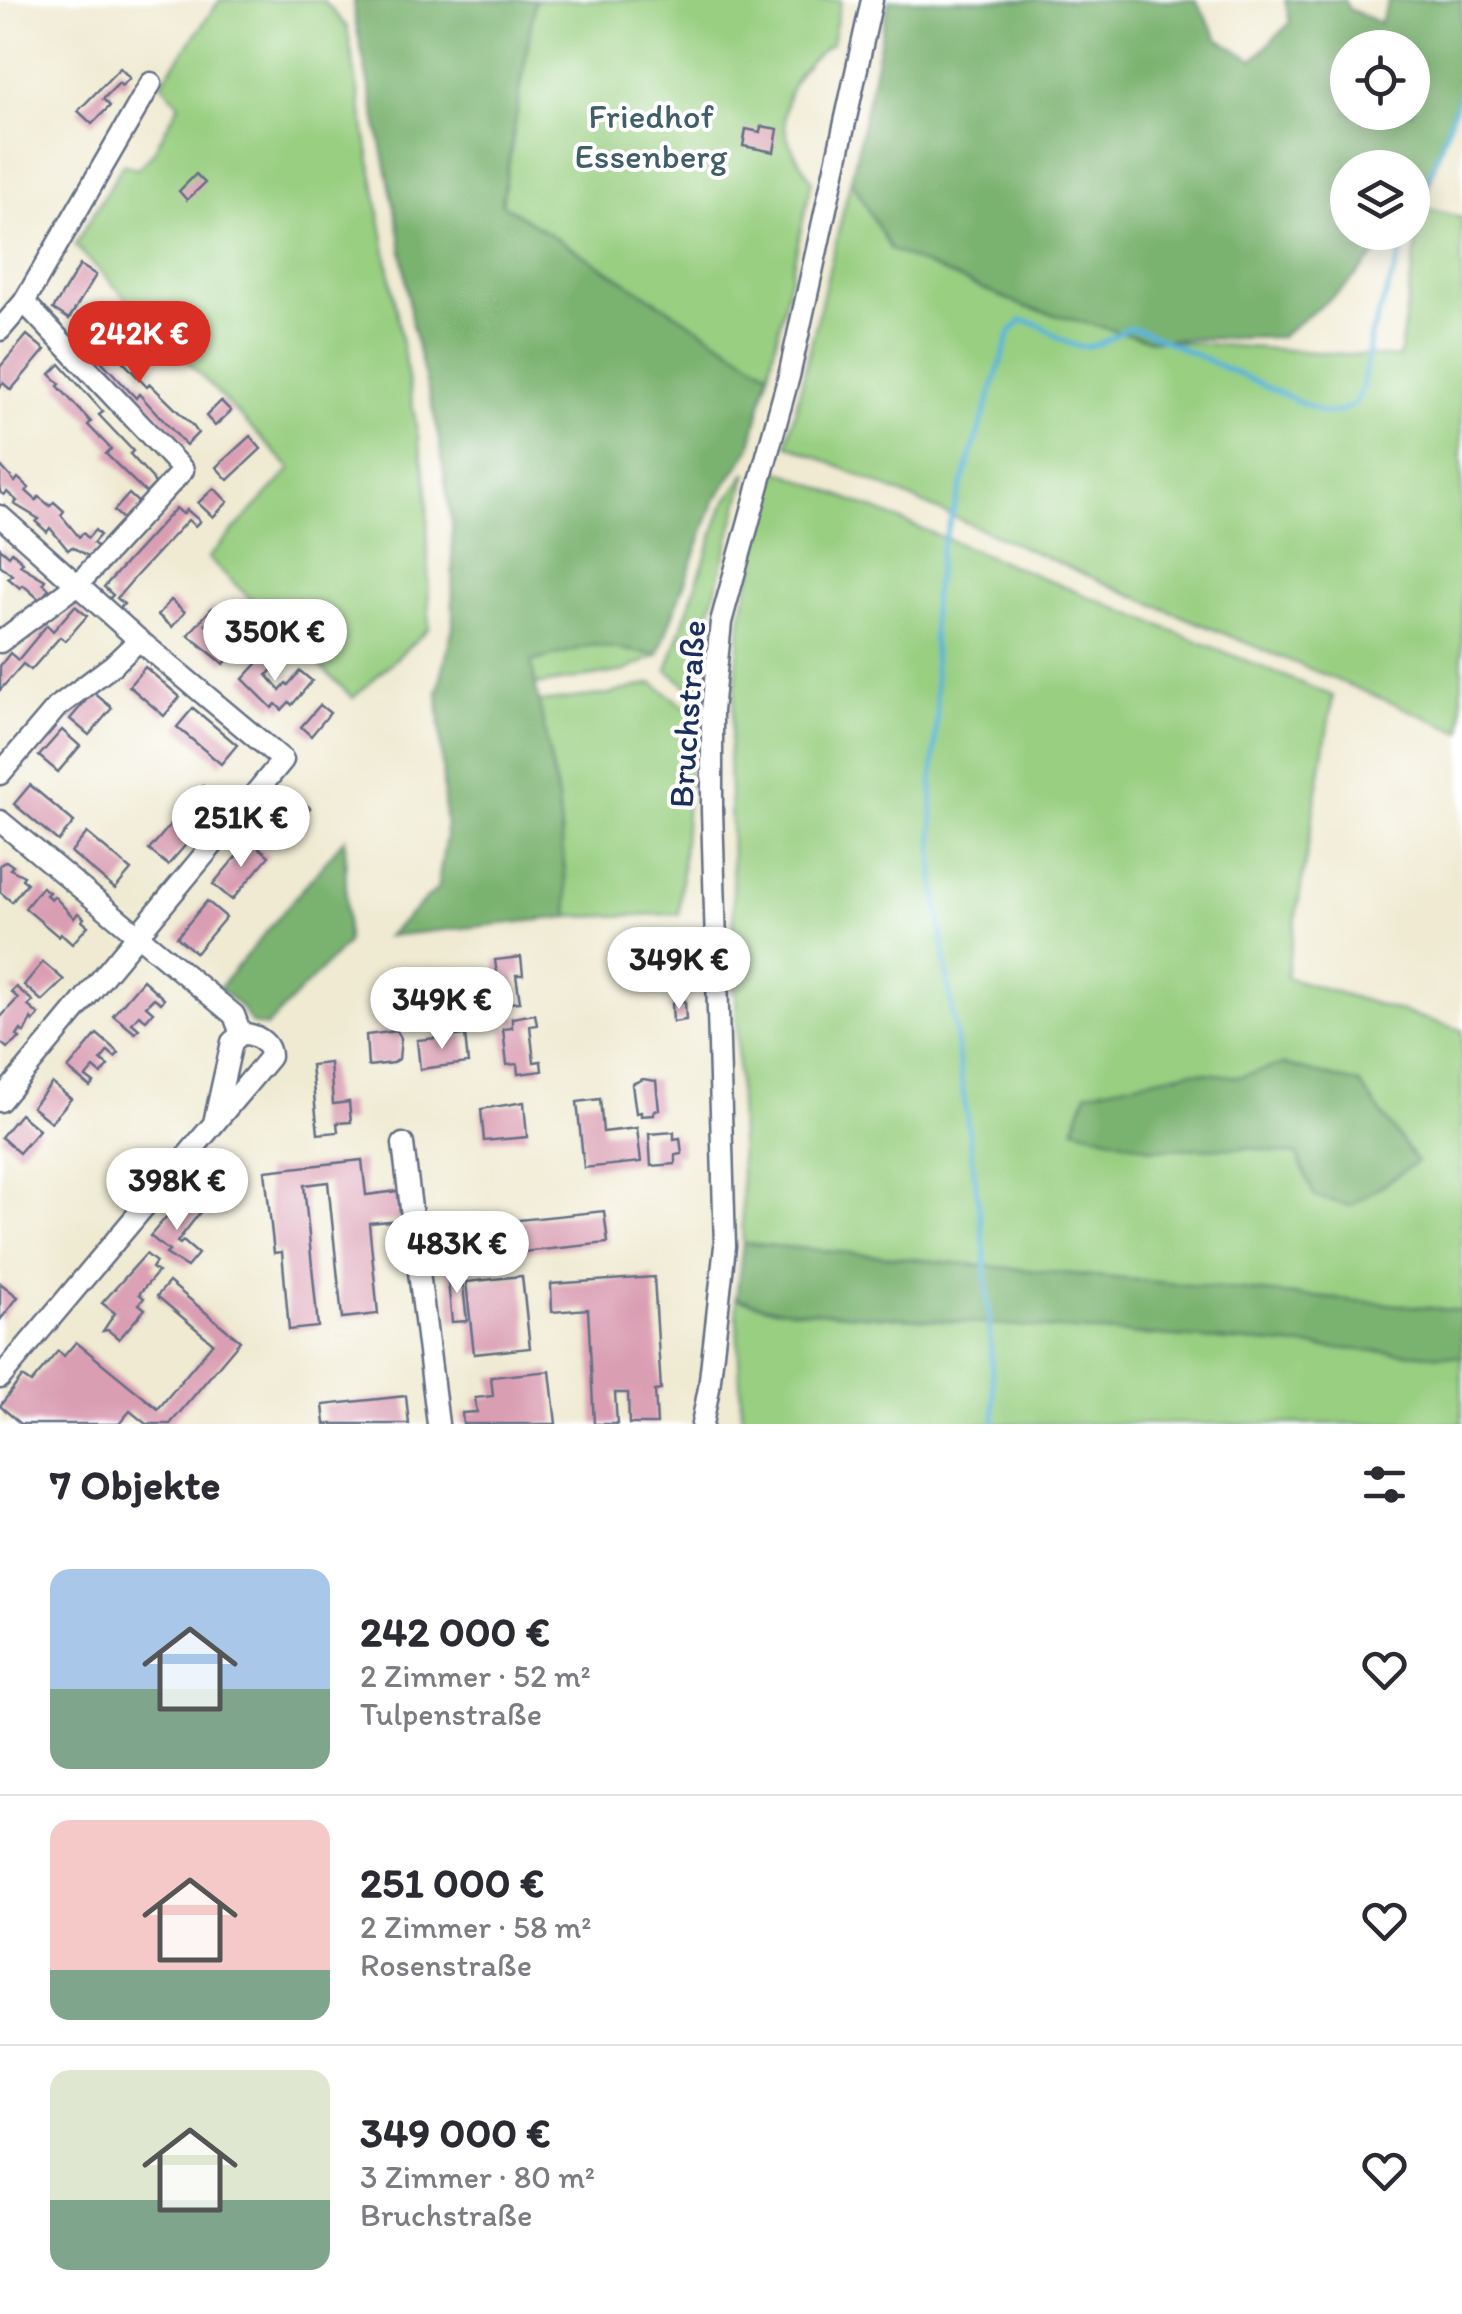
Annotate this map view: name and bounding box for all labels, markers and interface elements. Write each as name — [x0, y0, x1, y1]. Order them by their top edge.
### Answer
map controls — [1330, 30, 1430, 250]
button: locate — [1330, 30, 1430, 130]
park label: Friedhof Essenberg — [575, 95, 728, 177]
button: layers — [1330, 150, 1430, 250]
pin: 242K € — [58, 301, 220, 386]
text: 242K € — [90, 314, 188, 352]
pin: 350K € — [194, 599, 356, 684]
text: 350K € — [225, 612, 325, 650]
street label: Bruchstraße — [659, 619, 715, 809]
pin: 251K € — [160, 785, 322, 870]
text: 251K € — [194, 798, 288, 836]
pin: 349K € — [598, 927, 760, 1012]
text: 349K € — [629, 940, 729, 978]
pin: 349K € — [361, 967, 523, 1052]
text: 349K € — [392, 980, 492, 1018]
pin: 398K € — [96, 1148, 258, 1233]
text: 398K € — [128, 1161, 226, 1199]
pin: 483K € — [376, 1211, 538, 1296]
text: 483K € — [407, 1224, 507, 1262]
icon: filters — [1357, 1457, 1412, 1512]
text: 7 Objekte — [50, 1459, 220, 1510]
text: 242 000 € — [360, 1606, 550, 1657]
icon: home — [130, 1609, 250, 1729]
icon: heart — [1357, 1642, 1412, 1697]
text: 2 Zimmer · 52 m² — [360, 1657, 591, 1695]
text: Tulpenstraße — [360, 1695, 542, 1733]
text: 251 000 € — [360, 1857, 544, 1908]
icon: home — [130, 1860, 250, 1980]
icon: heart — [1357, 1893, 1412, 1948]
text: 2 Zimmer · 58 m² — [360, 1908, 592, 1946]
text: Rosenstraße — [360, 1946, 532, 1984]
text: 349 000 € — [360, 2107, 551, 2158]
icon: home — [130, 2110, 250, 2230]
icon: heart — [1357, 2143, 1412, 2198]
text: 3 Zimmer · 80 m² — [360, 2158, 595, 2196]
text: Bruchstraße — [360, 2196, 532, 2234]

